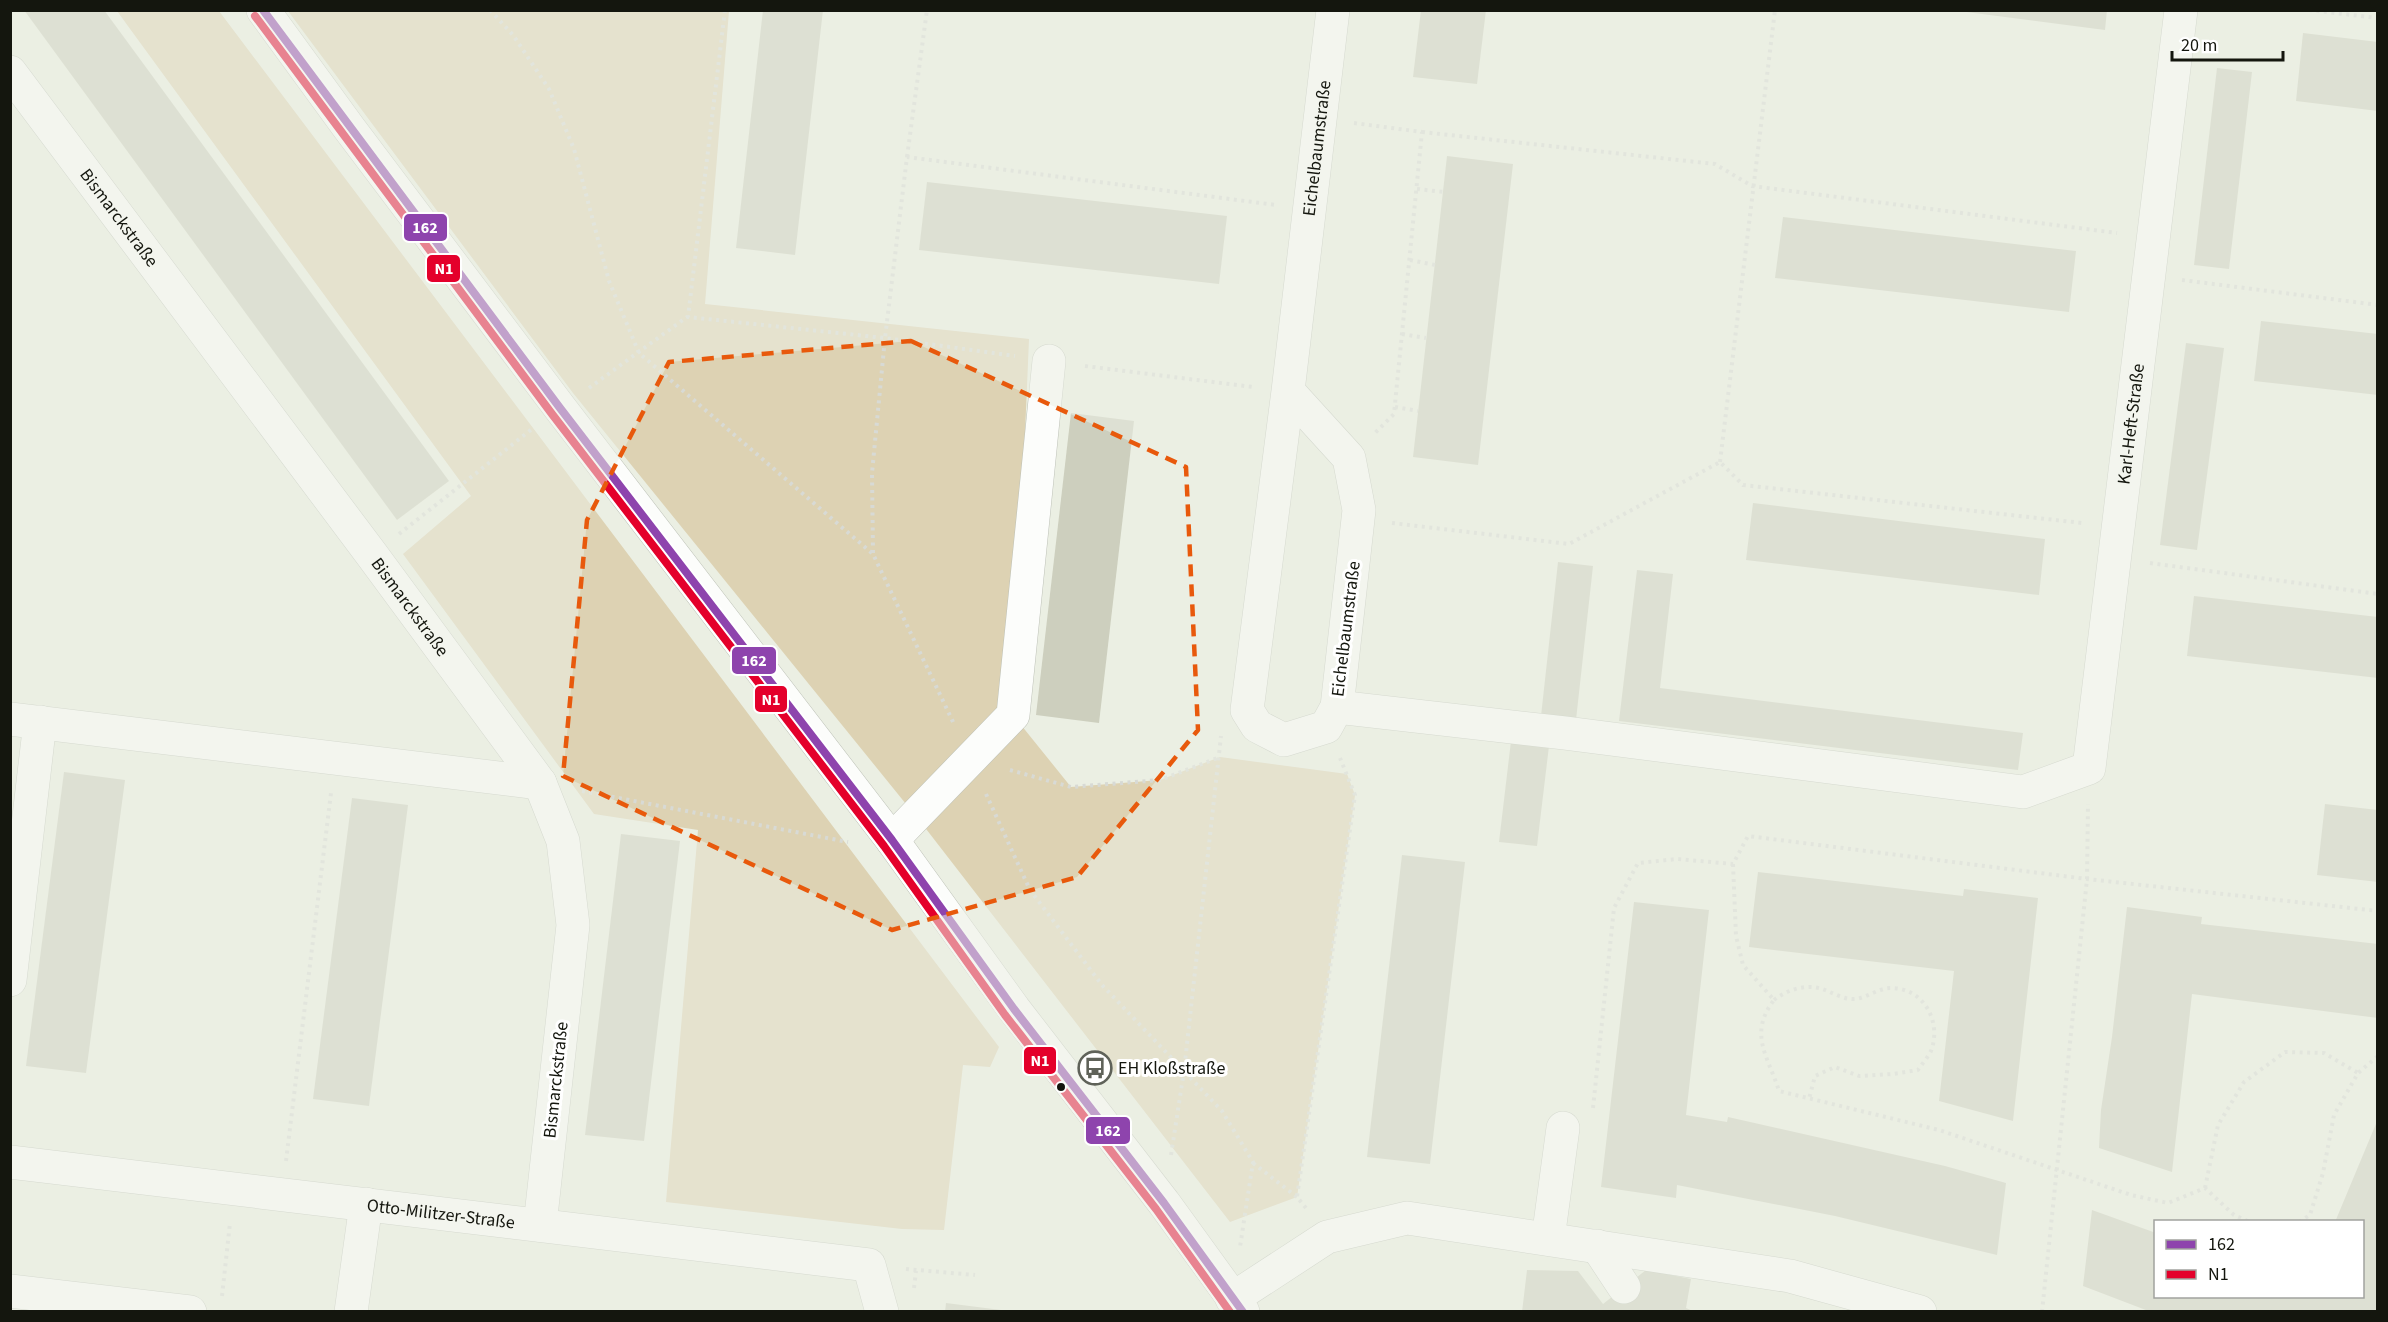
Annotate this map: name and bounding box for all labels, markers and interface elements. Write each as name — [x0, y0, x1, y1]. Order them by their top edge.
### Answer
scale bar — [2172, 24, 2283, 62]
text: 20 m — [2181, 33, 2217, 58]
street label: Eichelbaumstraße — [1296, 79, 1337, 217]
street label: Bismarckstraße — [74, 163, 164, 272]
line badge: 162 — [403, 213, 448, 242]
text: 162 — [412, 217, 438, 239]
line badge: N1 — [426, 254, 461, 283]
text: N1 — [434, 258, 454, 280]
street label: Karl-Heft-Straße — [2111, 362, 2150, 486]
street label: Bismarckstraße — [365, 552, 455, 662]
street label: Eichelbaumstraße — [1325, 560, 1367, 698]
line badge: 162 — [731, 646, 777, 675]
text: 162 — [741, 650, 767, 672]
line badge: N1 — [754, 685, 788, 713]
text: N1 — [761, 689, 781, 711]
street label: Bismarckstraße — [537, 1020, 575, 1140]
line badge: N1 — [1023, 1046, 1057, 1075]
text: N1 — [1030, 1050, 1050, 1072]
bus stop icon: EH Kloßstraße — [1077, 1050, 1113, 1086]
place label: EH Kloßstraße — [1118, 1056, 1225, 1081]
unlabelled marker — [1055, 1081, 1067, 1093]
line badge: 162 — [1085, 1116, 1131, 1145]
text: 162 — [1095, 1120, 1121, 1142]
street label: Otto-Militzer-Straße — [366, 1192, 516, 1235]
legend — [2154, 1220, 2364, 1298]
text: 162 — [2208, 1232, 2235, 1257]
text: N1 — [2208, 1262, 2229, 1287]

